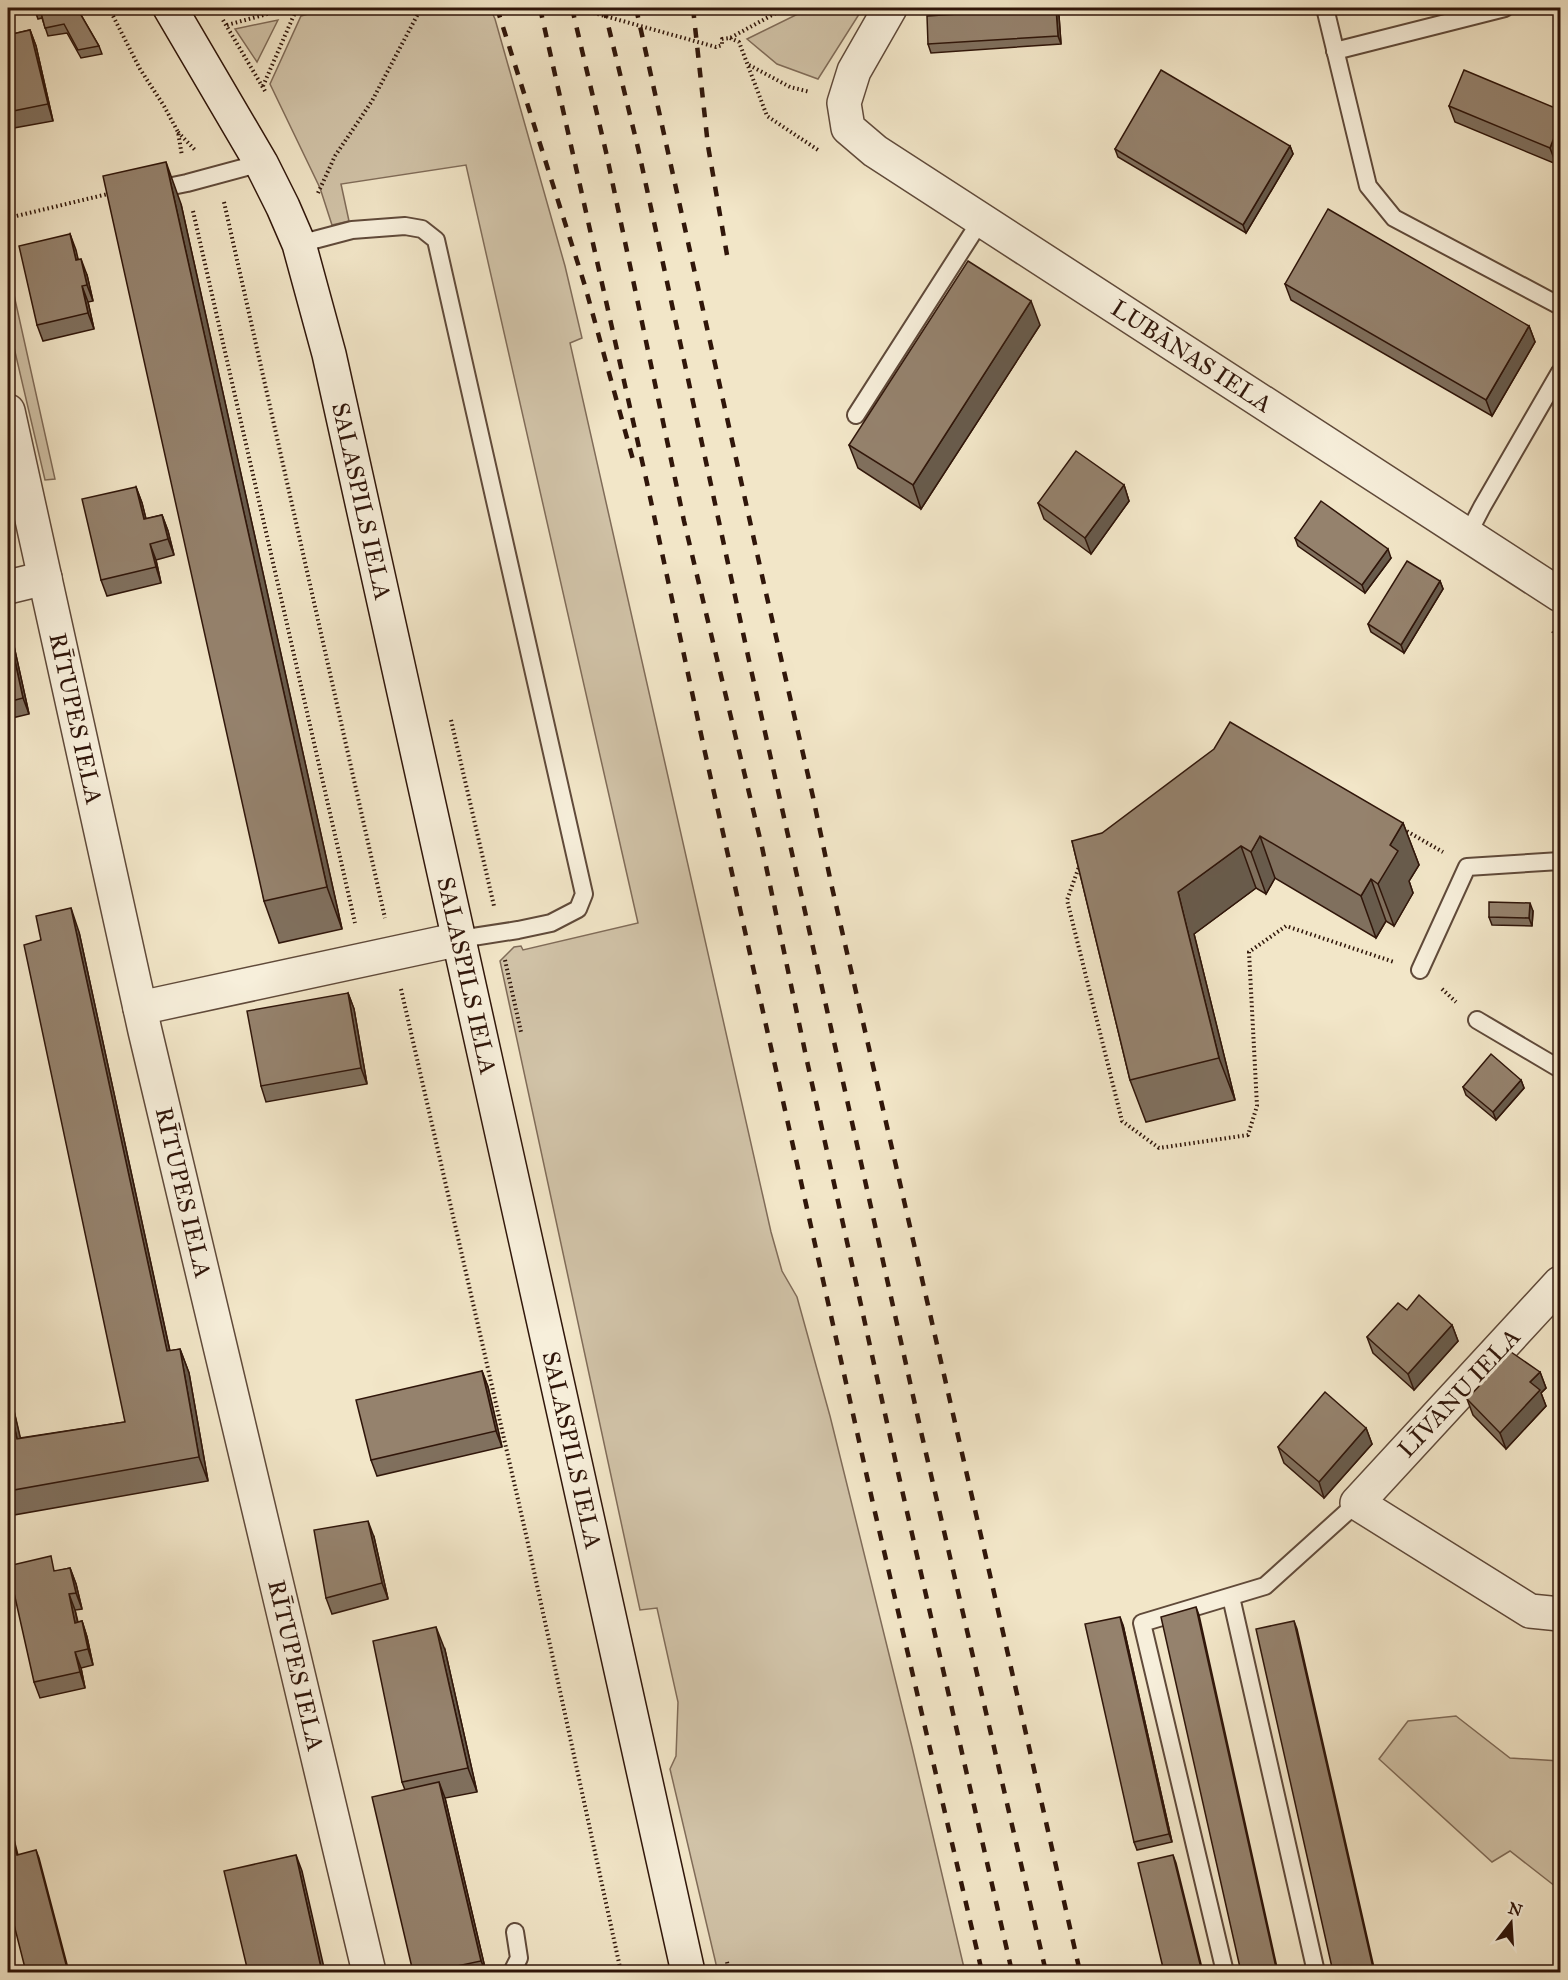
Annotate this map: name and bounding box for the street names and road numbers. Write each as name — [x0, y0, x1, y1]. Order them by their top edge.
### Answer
street label: LUBĀNAS IELA — [1105, 293, 1278, 419]
street label: SALASPILS IELA — [325, 400, 398, 603]
street label: RĪTUPES IELA — [42, 630, 109, 807]
street label: SALASPILS IELA — [430, 874, 503, 1077]
street label: RĪTUPES IELA — [149, 1104, 218, 1281]
street label: LĪVĀNU IELA — [1391, 1322, 1527, 1464]
street label: SALASPILS IELA — [536, 1349, 609, 1552]
street label: RĪTUPES IELA — [261, 1577, 331, 1754]

